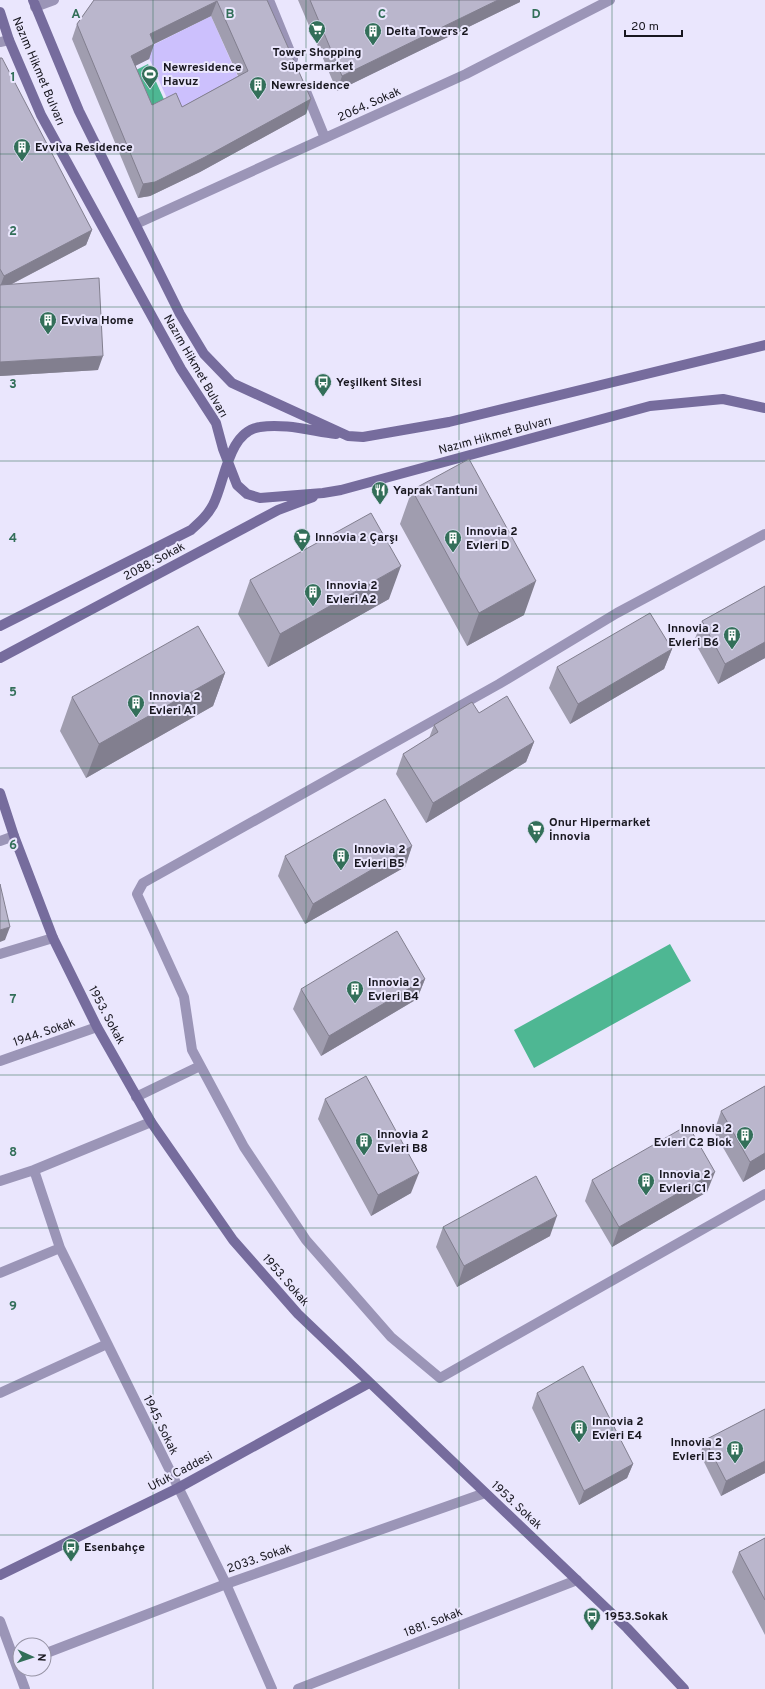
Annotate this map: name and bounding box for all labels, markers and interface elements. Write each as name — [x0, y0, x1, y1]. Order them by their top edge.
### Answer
text: A — [71, 7, 81, 23]
text: B — [226, 7, 235, 23]
text: C — [378, 7, 386, 23]
text: D — [531, 7, 541, 23]
scale bar — [625, 12, 682, 38]
street label: Nazım Hikmet Bulvarı — [8, 15, 68, 128]
supermarket icon: Tower Shopping Süpermarket — [307, 19, 327, 44]
text: 20 m — [631, 19, 659, 35]
building icon: Delta Towers 2 — [363, 21, 383, 46]
place label: Delta Towers 2 — [386, 24, 469, 40]
place label: Tower Shopping Süpermarket — [273, 45, 361, 75]
place label: Newresidence Havuz — [163, 60, 242, 90]
sports icon: Newresidence Havuz — [140, 64, 160, 89]
text: 1 — [10, 70, 16, 86]
building icon: Newresidence — [248, 75, 268, 100]
place label: Newresidence — [271, 78, 350, 94]
street label: 2064. Sokak — [335, 84, 404, 126]
building icon: Evviva Residence — [12, 137, 32, 162]
place label: Evviva Residence — [35, 140, 133, 156]
text: 2 — [9, 224, 17, 240]
building icon: Evviva Home — [38, 310, 58, 335]
street label: Nazım Hikmet Bulvarı — [159, 312, 231, 421]
place label: Evviva Home — [61, 313, 134, 329]
bus stop icon: Yeşilkent Sitesi — [313, 372, 333, 397]
place label: Yeşilkent Sitesi — [336, 375, 422, 391]
text: 3 — [9, 377, 17, 393]
street label: Nazım Hikmet Bulvarı — [437, 413, 554, 459]
restaurant icon: Yaprak Tantuni — [370, 480, 390, 505]
place label: Yaprak Tantuni — [393, 483, 478, 499]
place label: Innovia 2 Evleri D — [466, 524, 518, 554]
supermarket icon: Innovia 2 Çarşı — [292, 527, 312, 552]
building icon: Innovia 2 Evleri D — [443, 528, 463, 553]
place label: Innovia 2 Çarşı — [315, 530, 398, 546]
text: 4 — [9, 531, 17, 547]
street label: 2088. Sokak — [121, 539, 188, 585]
place label: Innovia 2 Evleri A2 — [326, 578, 378, 608]
building icon: Innovia 2 Evleri A2 — [303, 582, 323, 607]
place label: Innovia 2 Evleri B6 — [667, 621, 719, 651]
building icon: Innovia 2 Evleri B6 — [722, 625, 742, 650]
text: 5 — [9, 685, 17, 701]
place label: Innovia 2 Evleri A1 — [149, 689, 201, 719]
building icon: Innovia 2 Evleri A1 — [126, 693, 146, 718]
place label: Onur Hipermarket İnnovia — [549, 815, 651, 845]
supermarket icon: Onur Hipermarket İnnovia — [526, 819, 546, 844]
text: 6 — [9, 838, 17, 854]
place label: Innovia 2 Evleri B5 — [354, 842, 406, 872]
building icon: Innovia 2 Evleri B5 — [331, 846, 351, 871]
place label: Innovia 2 Evleri B4 — [368, 975, 420, 1005]
building icon: Innovia 2 Evleri B4 — [345, 979, 365, 1004]
street label: 1953. Sokak — [84, 983, 128, 1048]
text: 7 — [10, 992, 17, 1008]
street label: 1944. Sokak — [11, 1015, 77, 1051]
place label: Innovia 2 Evleri C2 Blok — [654, 1121, 732, 1151]
building icon: Innovia 2 Evleri C2 Blok — [735, 1125, 755, 1150]
place label: Innovia 2 Evleri B8 — [377, 1127, 429, 1157]
building icon: Innovia 2 Evleri B8 — [354, 1131, 374, 1156]
text: 8 — [9, 1145, 17, 1161]
place label: Innovia 2 Evleri C1 — [659, 1167, 711, 1197]
building icon: Innovia 2 Evleri C1 — [636, 1171, 656, 1196]
street label: 1953. Sokak — [258, 1251, 312, 1310]
text: 9 — [9, 1299, 17, 1315]
street label: 1945. Sokak — [139, 1393, 181, 1458]
place label: Innovia 2 Evleri E4 — [592, 1414, 644, 1444]
building icon: Innovia 2 Evleri E4 — [569, 1418, 589, 1443]
place label: Innovia 2 Evleri E3 — [670, 1435, 722, 1465]
building icon: Innovia 2 Evleri E3 — [725, 1439, 745, 1464]
street label: Ufuk Caddesi — [146, 1448, 215, 1496]
street label: 1953. Sokak — [487, 1478, 545, 1533]
bus stop icon: Esenbahçe — [61, 1537, 81, 1562]
place label: Esenbahçe — [84, 1540, 145, 1556]
street label: 2033. Sokak — [225, 1540, 294, 1577]
street label: 1881. Sokak — [402, 1604, 465, 1641]
bus stop icon: 1953.Sokak — [582, 1606, 602, 1631]
place label: 1953.Sokak — [605, 1609, 669, 1625]
north arrow — [12, 1637, 52, 1677]
text: N — [34, 1653, 48, 1662]

